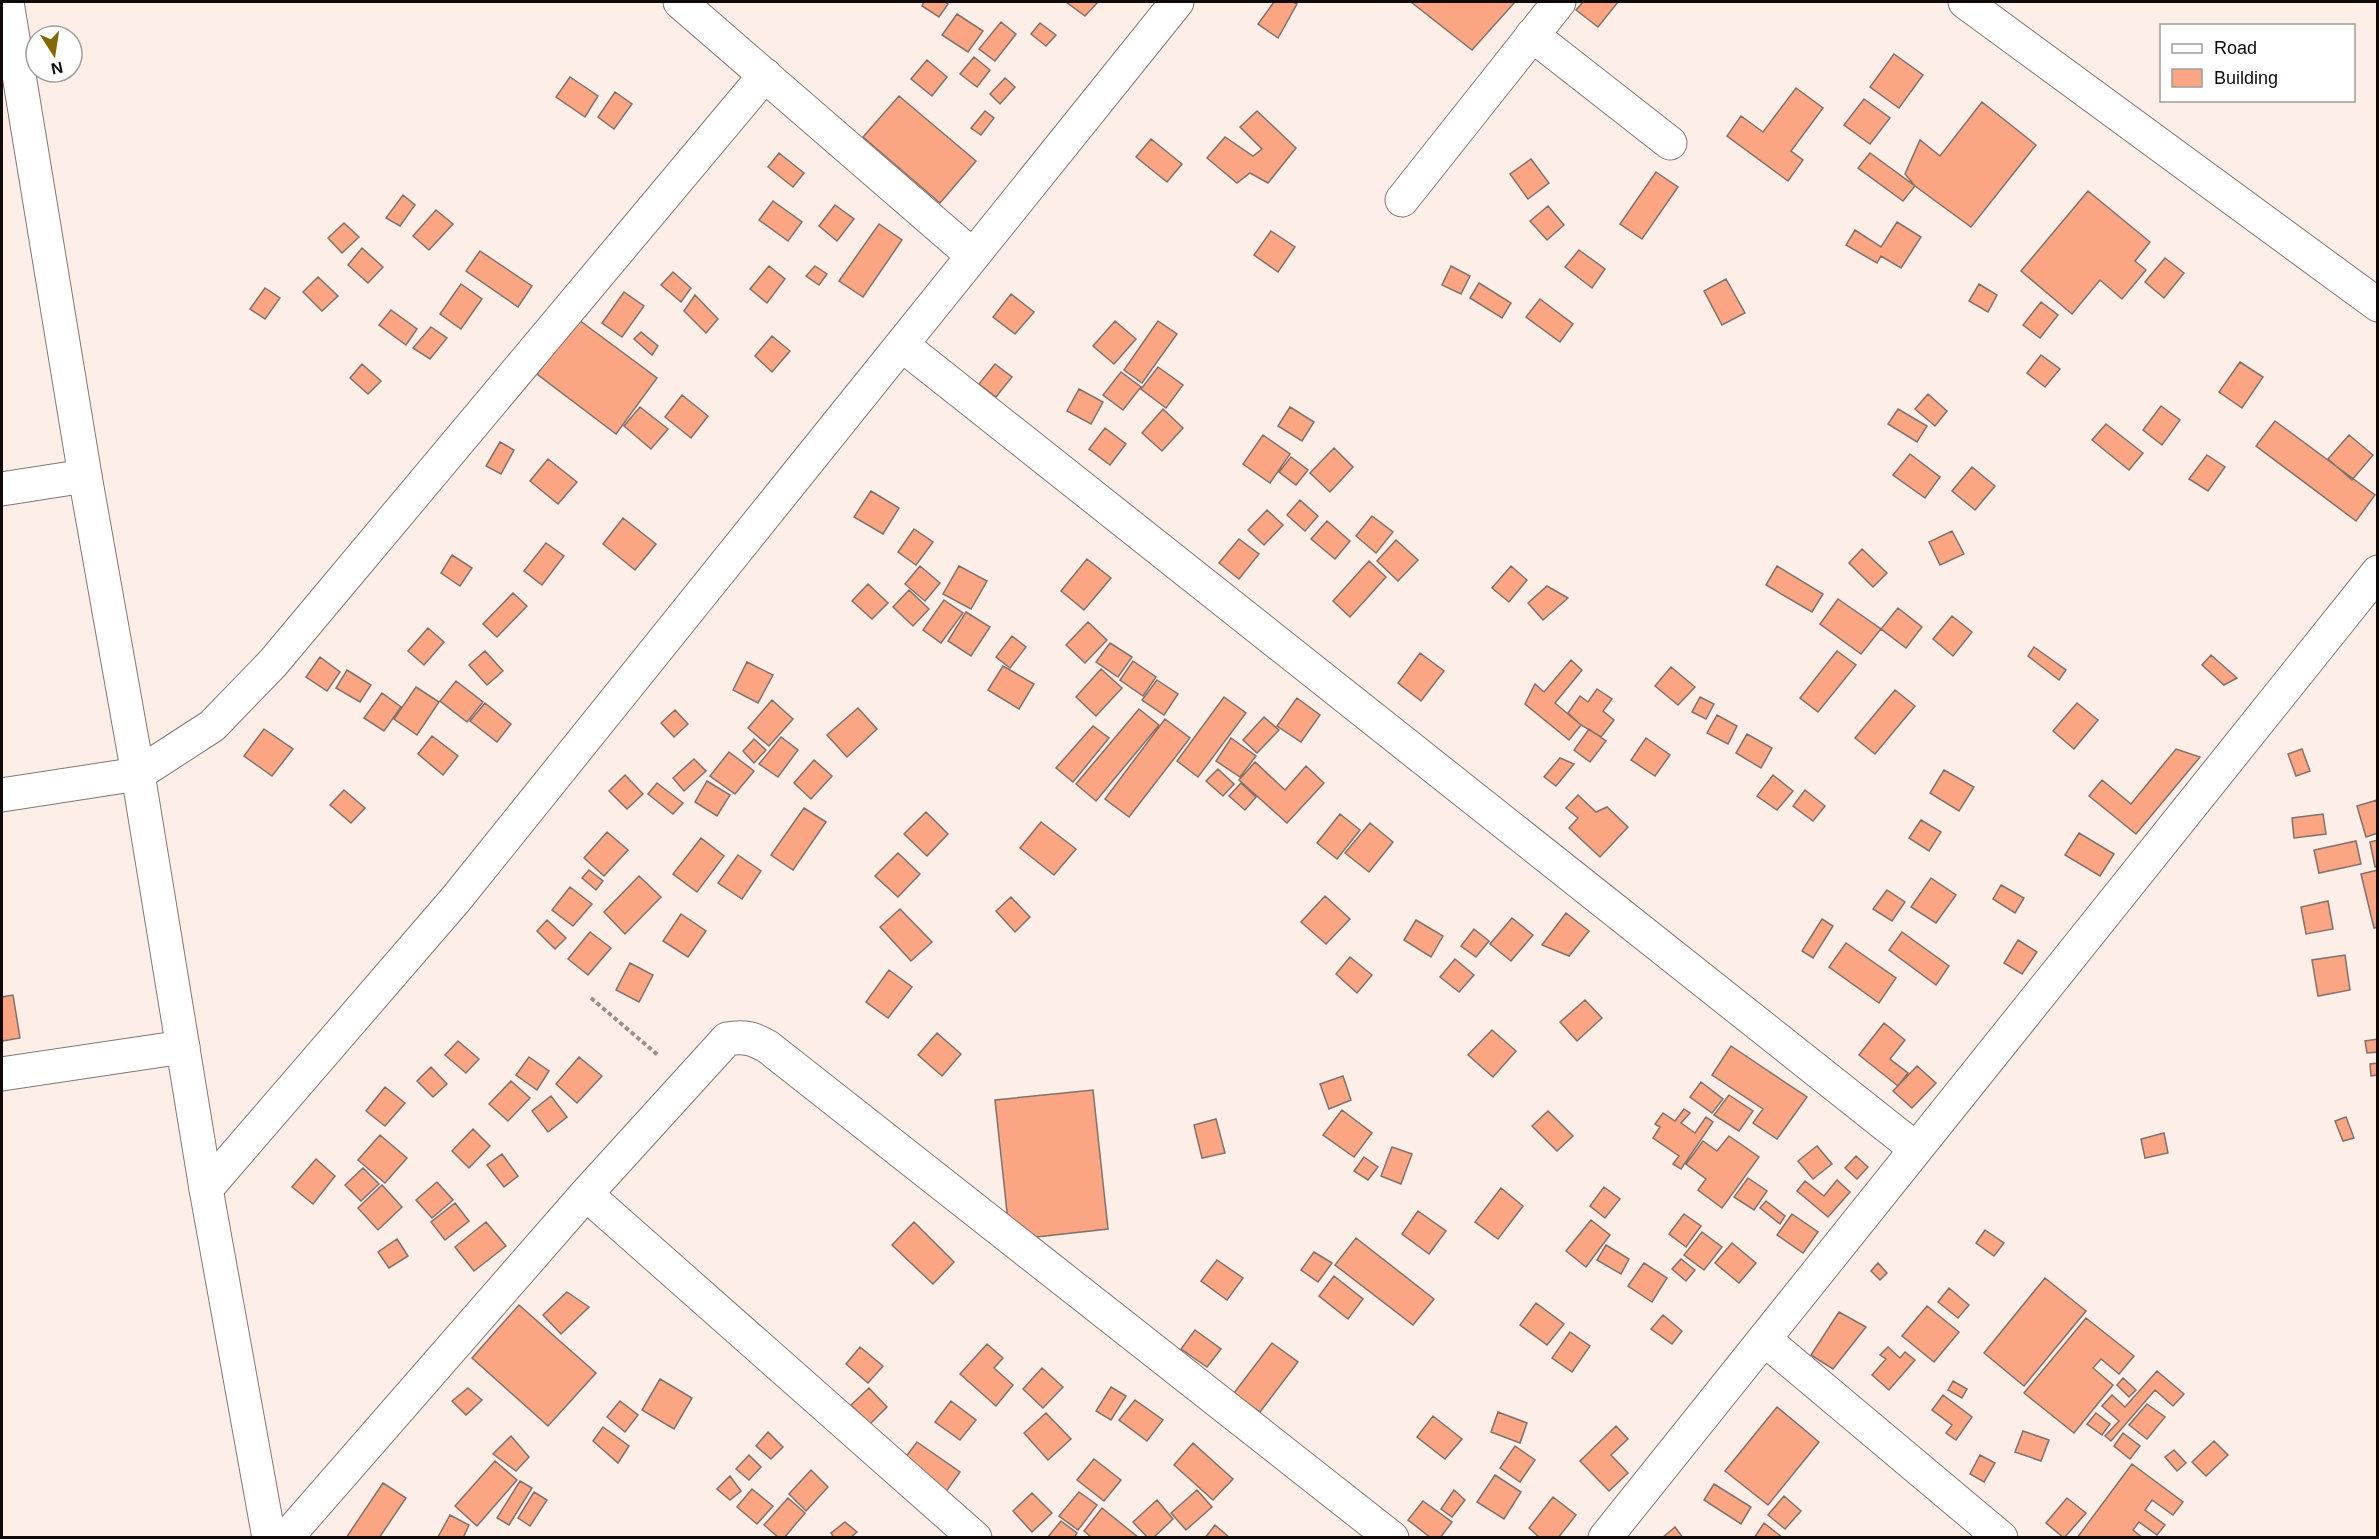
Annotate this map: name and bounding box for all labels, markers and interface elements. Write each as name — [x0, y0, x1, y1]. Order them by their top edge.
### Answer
north arrow — [24, 24, 84, 84]
legend — [2160, 24, 2355, 102]
text: Road — [2214, 38, 2257, 58]
text: N — [50, 59, 64, 78]
text: Building — [2214, 68, 2278, 88]

